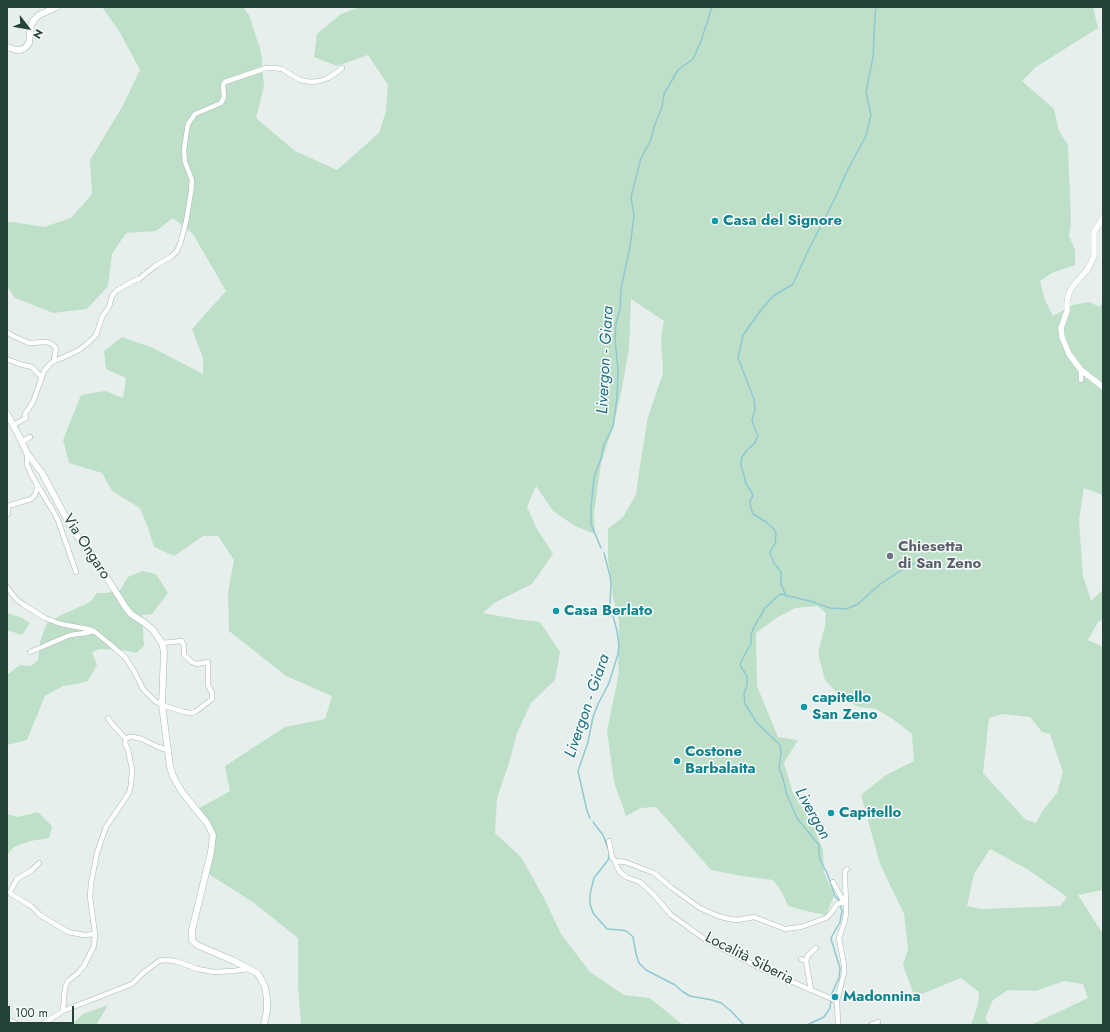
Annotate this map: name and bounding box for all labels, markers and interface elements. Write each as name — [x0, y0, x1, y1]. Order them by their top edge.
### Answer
north arrow — [8, 8, 48, 48]
text: N — [29, 26, 47, 42]
place label: Casa del Signore — [723, 212, 842, 230]
marker: Casa del Signore — [710, 216, 720, 226]
water label: Livergon - Giara — [594, 305, 618, 415]
street label: Via Ongaro — [58, 511, 114, 583]
place label: Chiesetta di San Zeno — [898, 538, 981, 573]
marker: Chiesetta di San Zeno — [885, 551, 895, 561]
place label: Casa Berlato — [564, 602, 652, 620]
marker: Casa Berlato — [551, 606, 561, 616]
water label: Livergon - Giara — [561, 652, 615, 760]
place label: capitello San Zeno — [812, 689, 878, 724]
marker: capitello San Zeno — [799, 702, 809, 712]
place label: Costone Barbalaita — [685, 743, 756, 778]
marker: Costone Barbalaita — [672, 756, 682, 766]
water label: Livergon — [790, 785, 834, 843]
place label: Capitello — [839, 804, 901, 822]
marker: Capitello — [826, 808, 836, 818]
street label: Località Siberia — [702, 929, 796, 989]
place label: Madonnina — [843, 988, 921, 1006]
marker: Madonnina — [830, 992, 840, 1002]
scale bar — [10, 998, 76, 1024]
text: 100 m — [15, 1004, 48, 1022]

